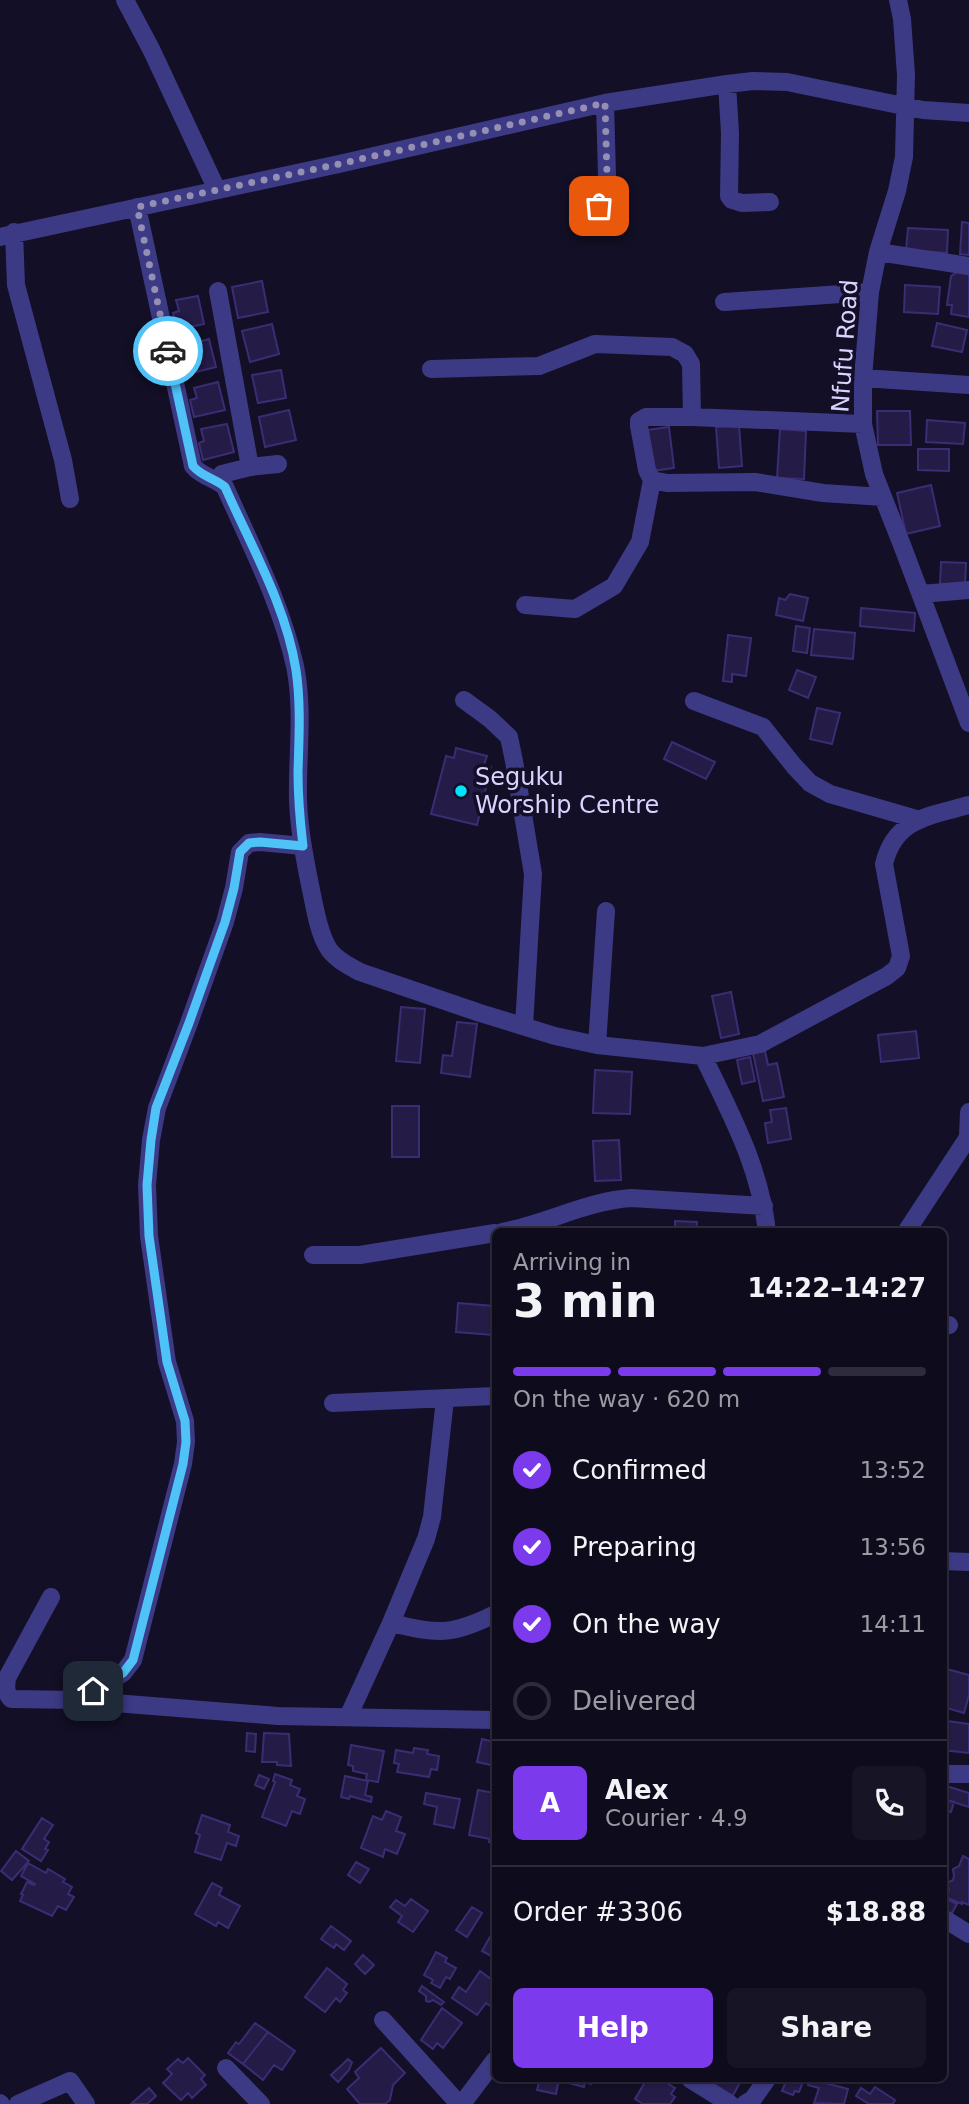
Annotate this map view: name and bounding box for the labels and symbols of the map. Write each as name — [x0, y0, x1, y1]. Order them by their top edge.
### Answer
pin — [569, 176, 629, 236]
street label: Nfufu Road — [826, 279, 864, 413]
courier — [133, 316, 203, 386]
place label: Seguku Worship Centre — [475, 763, 659, 819]
marker: Seguku Worship Centre — [453, 783, 469, 799]
pin — [63, 1661, 123, 1721]

